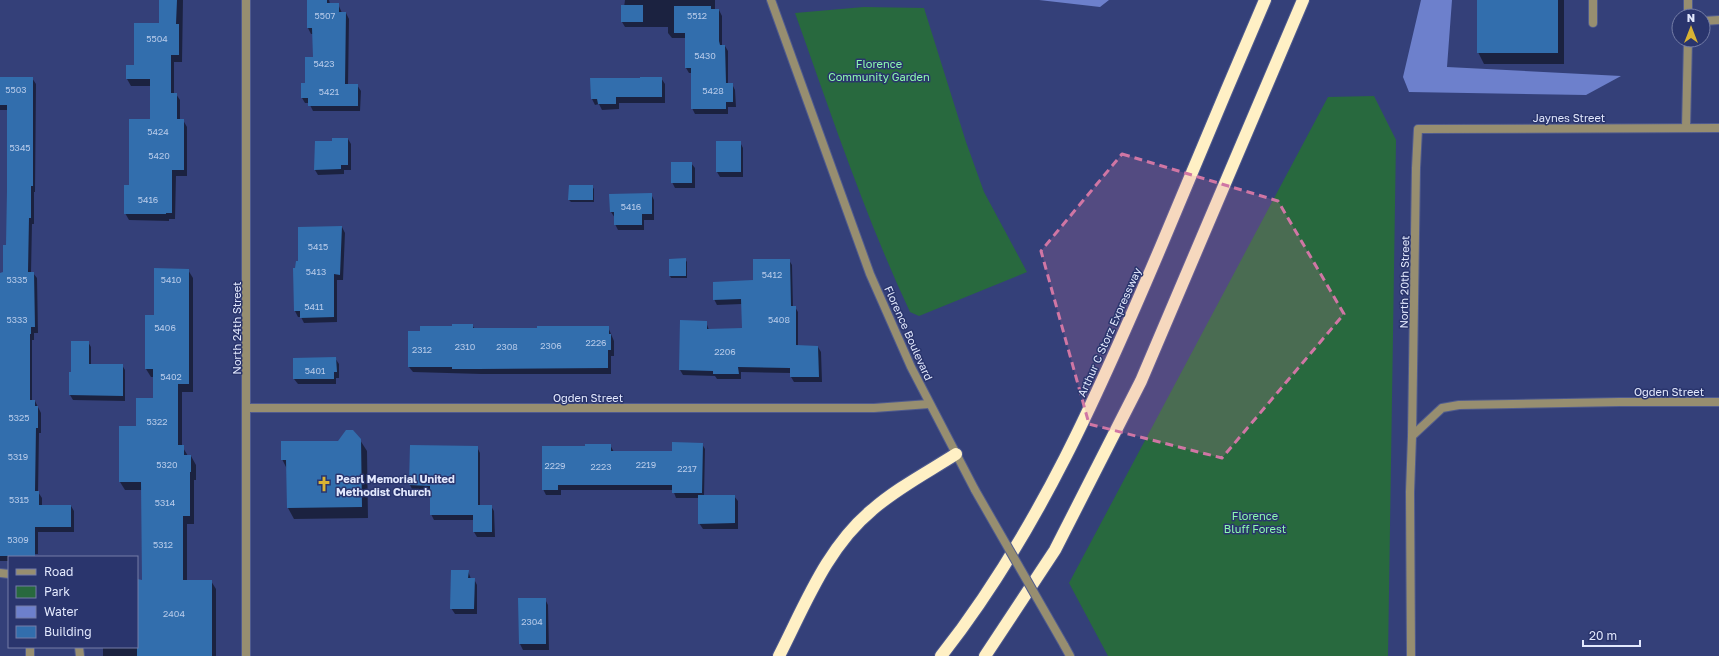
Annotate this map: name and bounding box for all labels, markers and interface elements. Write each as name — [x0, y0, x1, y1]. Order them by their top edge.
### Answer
north arrow — [1671, 8, 1711, 48]
house number: 5507 — [315, 10, 336, 21]
house number: 5512 — [687, 10, 707, 21]
text: N — [1687, 11, 1695, 24]
house number: 5504 — [146, 33, 168, 44]
house number: 5430 — [694, 50, 716, 61]
park label: Florence Community Garden — [828, 57, 930, 83]
house number: 5423 — [313, 58, 335, 69]
house number: 5503 — [5, 84, 27, 95]
house number: 5428 — [702, 85, 724, 96]
house number: 5421 — [319, 86, 340, 97]
street label: Jaynes Street — [1533, 111, 1605, 124]
house number: 5424 — [147, 126, 169, 137]
house number: 5345 — [9, 142, 31, 153]
house number: 5420 — [148, 150, 170, 161]
house number: 5416 — [138, 194, 158, 205]
house number: 5416 — [621, 201, 641, 212]
street label: North 20th Street — [1397, 235, 1411, 329]
house number: 5415 — [308, 241, 328, 252]
street label: Arthur C Storz Expressway — [1075, 265, 1143, 399]
house number: 5413 — [306, 266, 326, 277]
house number: 5412 — [762, 269, 782, 280]
house number: 5335 — [7, 274, 27, 285]
house number: 5410 — [161, 274, 182, 285]
street label: North 24th Street — [230, 282, 243, 374]
street label: Florence Boulevard — [882, 284, 936, 382]
house number: 5411 — [304, 301, 324, 312]
house number: 5333 — [6, 314, 28, 325]
house number: 5408 — [768, 314, 790, 325]
house number: 5406 — [154, 322, 176, 333]
house number: 2226 — [585, 337, 607, 348]
house number: 2306 — [540, 340, 562, 351]
house number: 2310 — [455, 341, 476, 352]
house number: 2308 — [496, 341, 518, 352]
house number: 2312 — [412, 344, 432, 355]
house number: 2206 — [714, 346, 736, 357]
house number: 5401 — [305, 365, 326, 376]
house number: 5402 — [160, 371, 182, 382]
street label: Ogden Street — [1634, 385, 1704, 398]
street label: Ogden Street — [553, 391, 623, 404]
house number: 5325 — [9, 412, 29, 423]
house number: 5322 — [147, 416, 167, 427]
house number: 5319 — [8, 451, 28, 462]
house number: 5320 — [156, 459, 178, 470]
house number: 2219 — [636, 459, 656, 470]
house number: 2229 — [544, 460, 566, 471]
house number: 2223 — [591, 461, 611, 472]
house number: 2217 — [677, 463, 697, 474]
place label: Pearl Memorial United Methodist Church — [336, 472, 455, 498]
church icon: Pearl Memorial United Methodist Church — [315, 475, 333, 493]
house number: 5315 — [9, 494, 29, 505]
house number: 5314 — [155, 497, 176, 508]
park label: Florence Bluff Forest — [1224, 509, 1286, 535]
house number: 5309 — [7, 534, 29, 545]
house number: 5312 — [153, 539, 173, 550]
legend — [8, 556, 138, 648]
text: Road — [44, 564, 73, 579]
text: Park — [44, 584, 70, 599]
text: Water — [44, 604, 78, 619]
house number: 2404 — [163, 608, 185, 619]
house number: 2304 — [521, 616, 543, 627]
scale bar — [1583, 622, 1640, 648]
text: Building — [44, 624, 92, 639]
text: 20 m — [1589, 628, 1617, 643]

